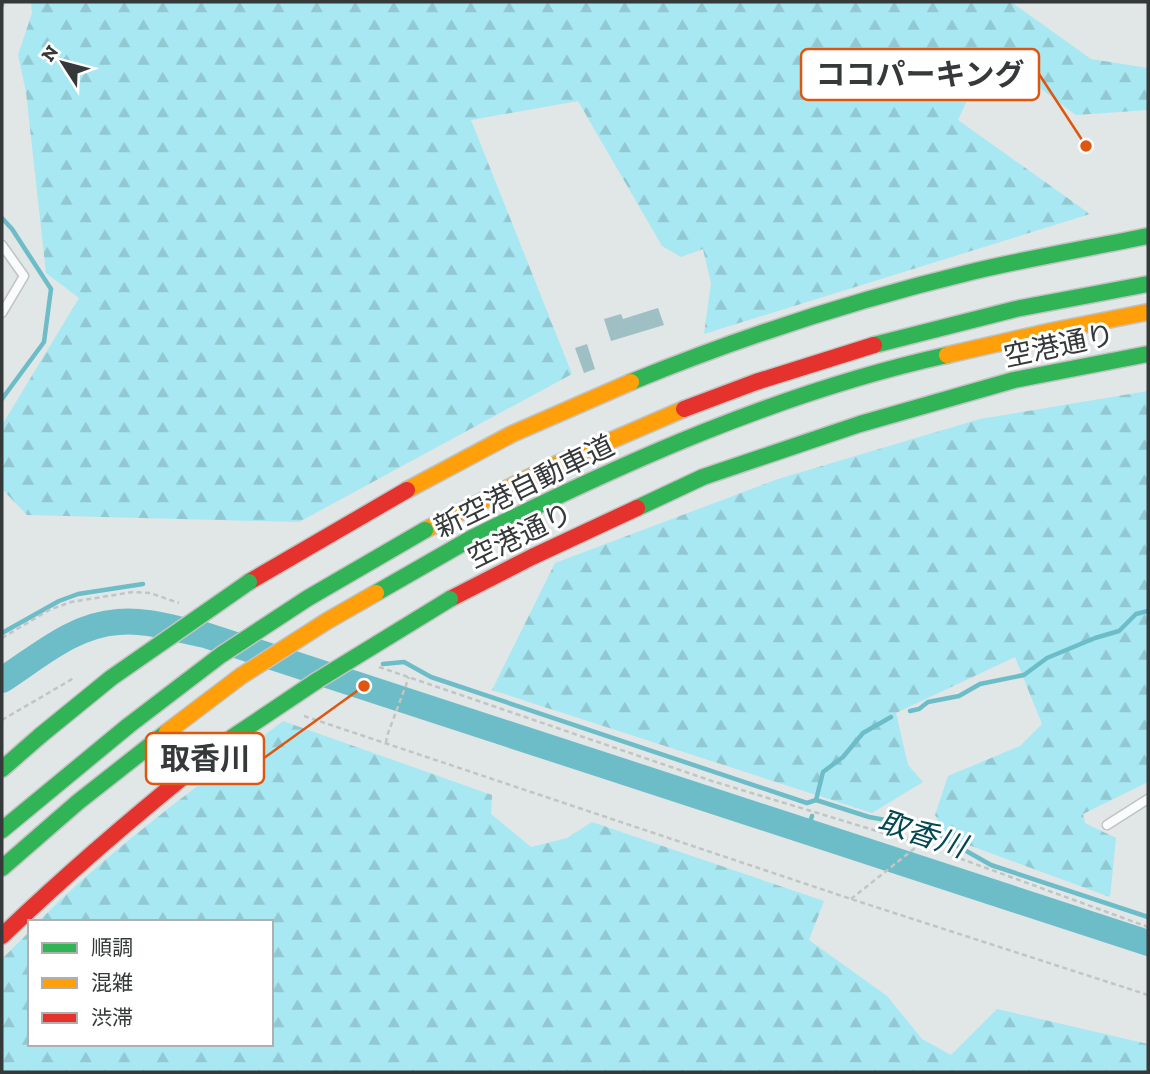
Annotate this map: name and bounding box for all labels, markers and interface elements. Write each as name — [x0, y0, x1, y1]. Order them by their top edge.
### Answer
north arrow — [28, 28, 98, 98]
text: N — [36, 41, 63, 66]
callout: ココパーキング — [801, 49, 1039, 100]
text: ココパーキング — [815, 57, 1025, 93]
street label: 空港通り — [1001, 318, 1117, 373]
street label: 新空港自動車道 — [429, 429, 620, 544]
street label: 空港通り — [463, 496, 578, 575]
callout: 取香川 — [146, 733, 264, 784]
text: 取香川 — [160, 741, 250, 777]
water label: 取香川 — [874, 803, 973, 866]
legend — [28, 920, 273, 1046]
text: 順調 — [91, 935, 133, 960]
text: 混雑 — [91, 970, 133, 995]
text: 渋滞 — [91, 1005, 133, 1030]

